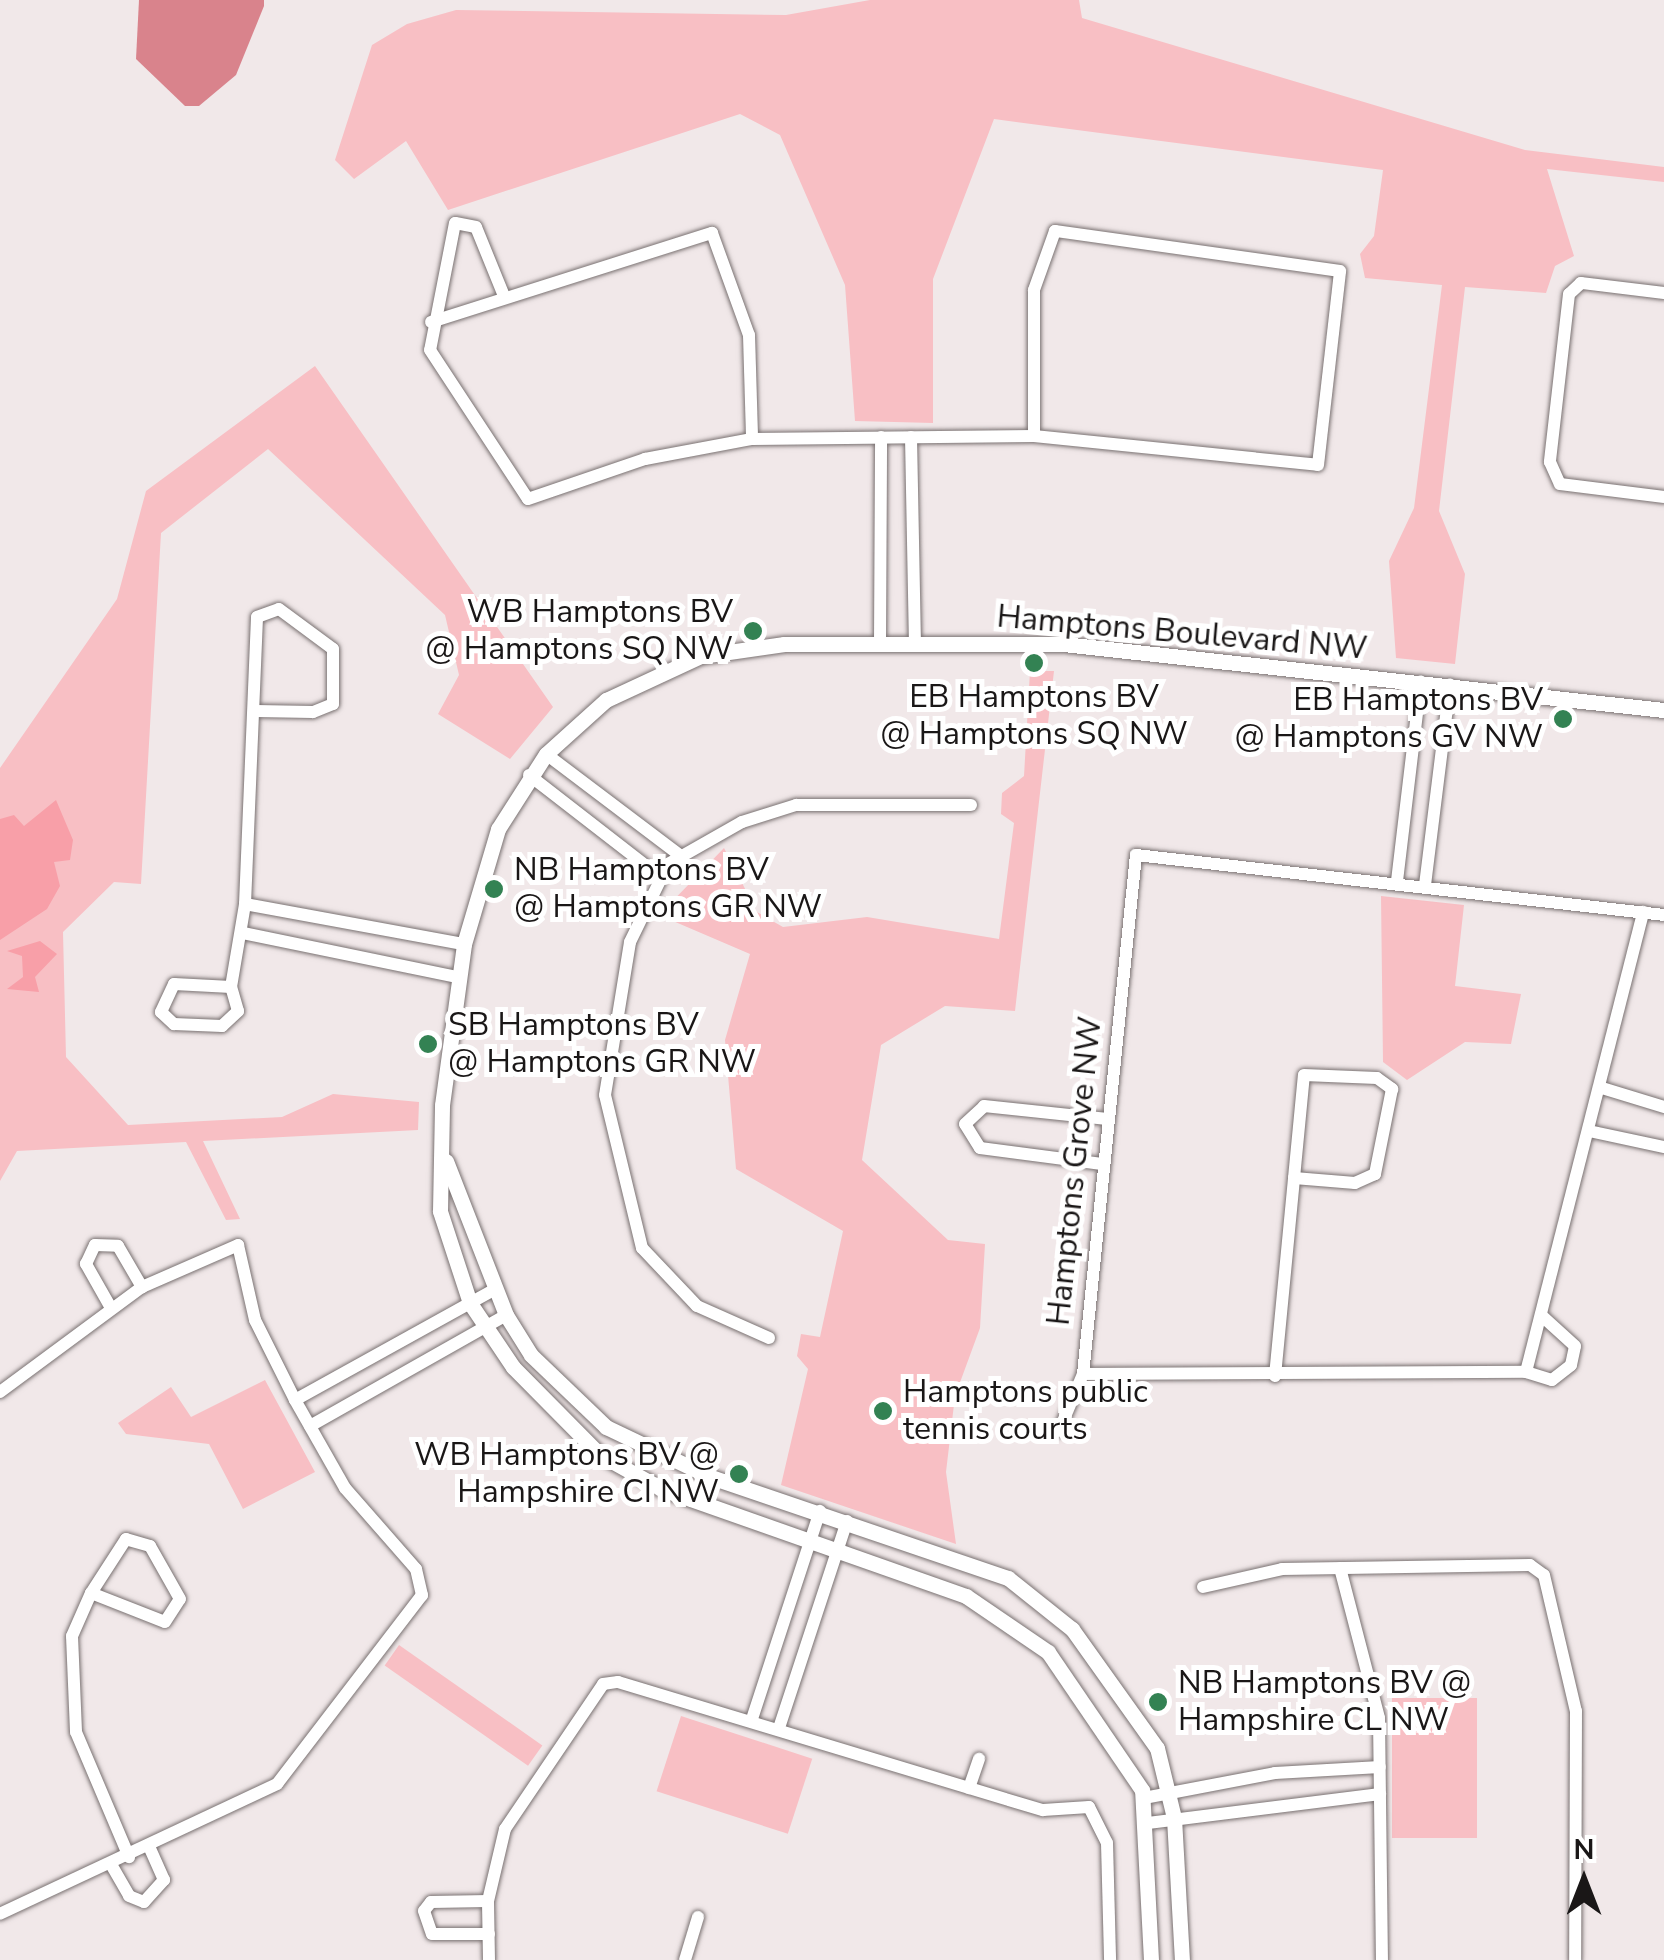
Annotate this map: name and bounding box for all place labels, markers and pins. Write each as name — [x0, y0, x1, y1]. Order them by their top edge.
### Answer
place label: WB Hamptons BV @ Hamptons SQ NW — [425, 594, 733, 669]
marker: WB Hamptons BV @ Hamptons SQ NW — [742, 620, 764, 642]
marker: EB Hamptons BV @ Hamptons SQ NW — [1023, 652, 1045, 674]
place label: EB Hamptons BV @ Hamptons SQ NW — [880, 679, 1188, 754]
place label: EB Hamptons BV @ Hamptons GV NW — [1235, 682, 1543, 757]
marker: EB Hamptons BV @ Hamptons GV NW — [1552, 708, 1574, 730]
place label: NB Hamptons BV @ Hamptons GR NW — [514, 852, 822, 927]
marker: NB Hamptons BV @ Hamptons GR NW — [483, 878, 505, 900]
place label: SB Hamptons BV @ Hamptons GR NW — [448, 1007, 756, 1082]
marker: SB Hamptons BV @ Hamptons GR NW — [417, 1033, 439, 1055]
place label: Hamptons public tennis courts — [903, 1374, 1148, 1449]
marker: Hamptons public tennis courts — [872, 1400, 894, 1422]
place label: WB Hamptons BV @ Hampshire CI NW — [414, 1437, 719, 1512]
marker: WB Hamptons BV @ Hampshire CI NW — [728, 1463, 750, 1485]
place label: NB Hamptons BV @ Hampshire CL NW — [1178, 1665, 1471, 1740]
marker: NB Hamptons BV @ Hampshire CL NW — [1147, 1691, 1169, 1713]

